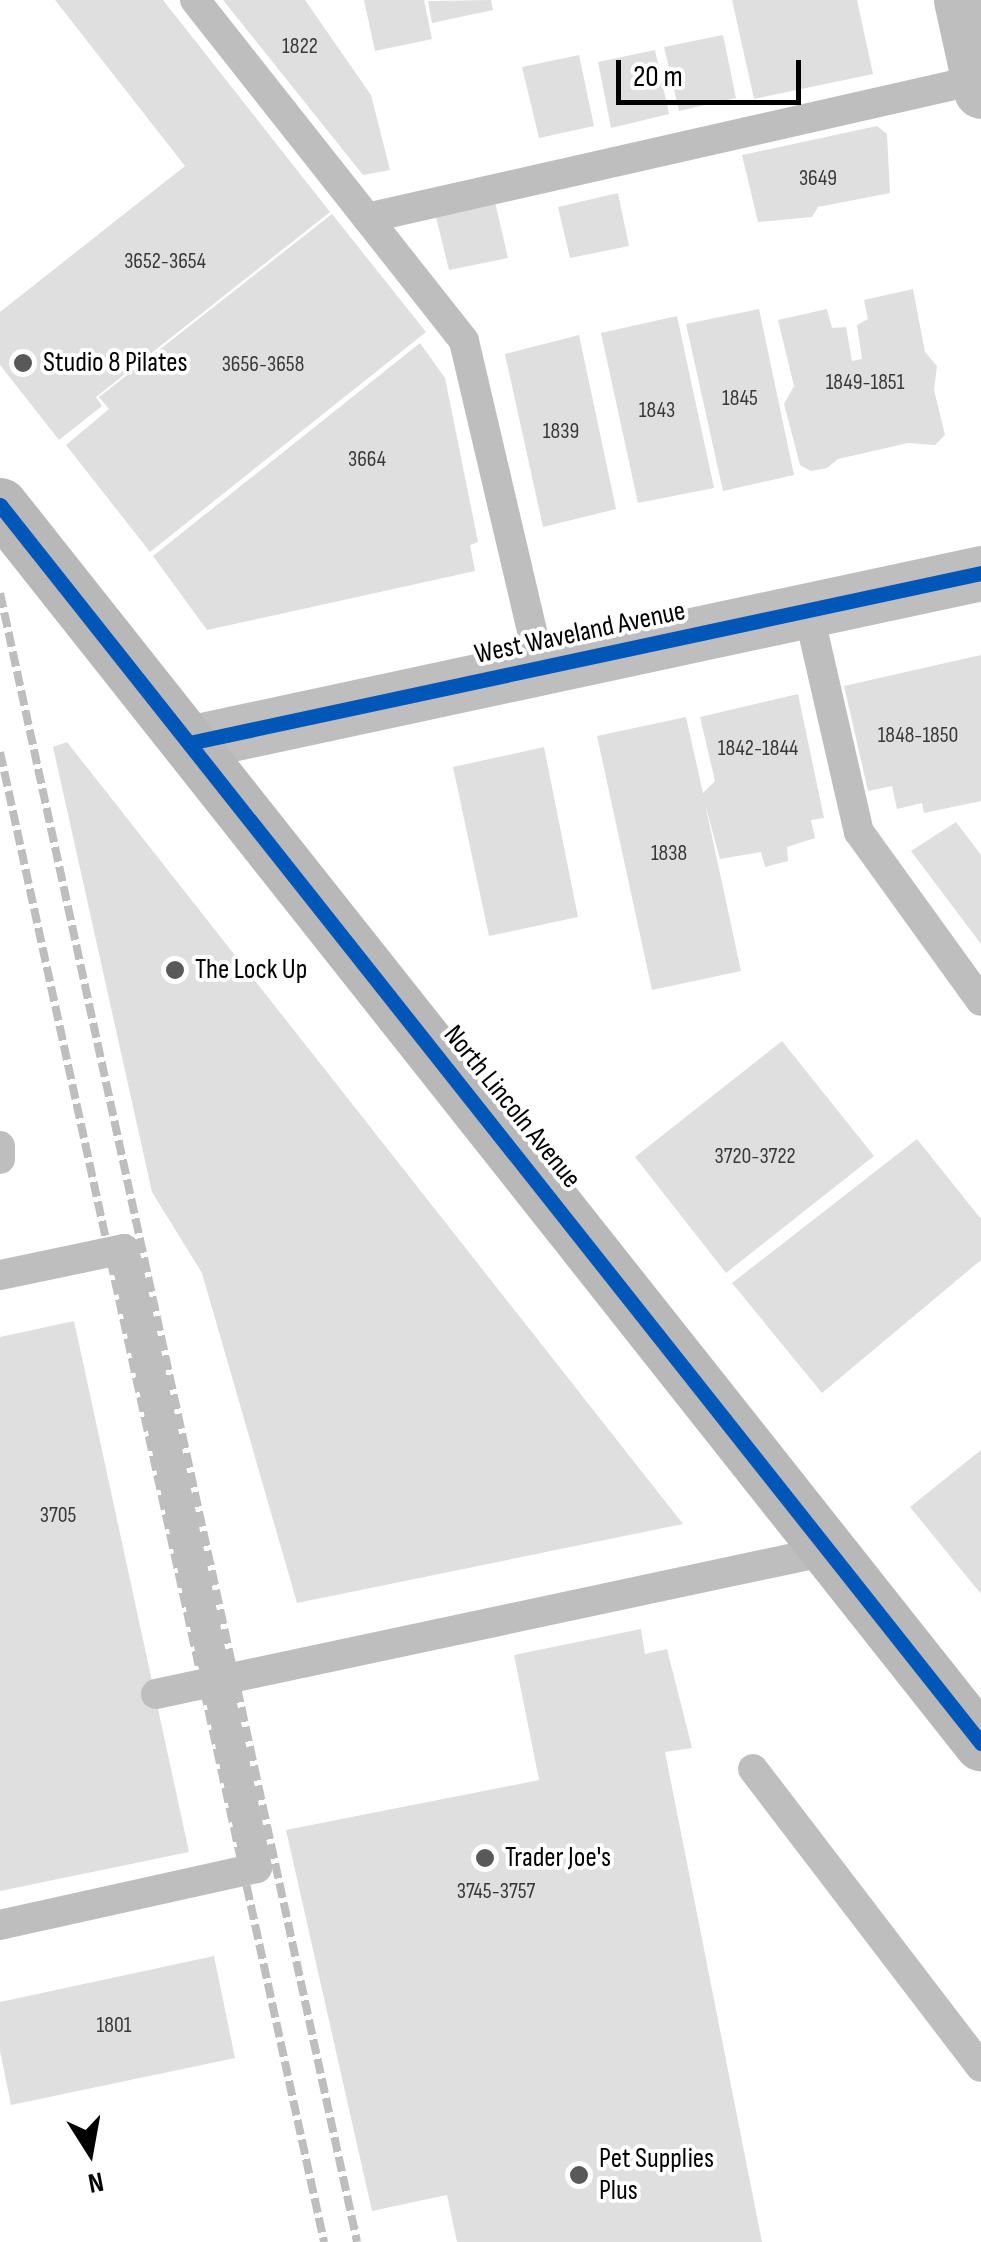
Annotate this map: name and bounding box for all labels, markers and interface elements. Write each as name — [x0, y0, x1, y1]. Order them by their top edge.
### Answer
house number: 1822 — [282, 34, 318, 60]
scale bar — [621, 40, 806, 102]
text: 20 m — [633, 59, 683, 95]
house number: 3649 — [799, 166, 837, 192]
house number: 3652-3654 — [124, 249, 206, 275]
place label: Studio 8 Pilates — [43, 346, 188, 380]
marker: Studio 8 Pilates — [12, 352, 34, 374]
house number: 3656-3658 — [222, 352, 304, 378]
house number: 1849-1851 — [826, 370, 904, 396]
house number: 1845 — [722, 386, 758, 412]
house number: 1843 — [639, 398, 675, 424]
house number: 1839 — [543, 419, 579, 445]
house number: 3664 — [348, 447, 386, 473]
street label: West Waveland Avenue — [472, 594, 688, 672]
house number: 1848-1850 — [878, 723, 958, 749]
house number: 1842-1844 — [718, 736, 798, 762]
house number: 1838 — [651, 841, 687, 867]
place label: The Lock Up — [195, 953, 307, 987]
marker: The Lock Up — [164, 959, 186, 981]
street label: North Lincoln Avenue — [436, 1019, 588, 1195]
house number: 3720-3722 — [714, 1144, 796, 1170]
house number: 3705 — [40, 1503, 76, 1529]
place label: Trader Joe's — [505, 1841, 611, 1875]
marker: Trader Joe's — [474, 1847, 496, 1869]
house number: 3745-3757 — [457, 1879, 535, 1905]
house number: 1801 — [97, 2013, 131, 2039]
north arrow — [40, 2102, 140, 2202]
place label: Pet Supplies Plus — [599, 2142, 714, 2208]
text: N — [85, 2164, 106, 2200]
marker: Pet Supplies Plus — [568, 2164, 590, 2186]

